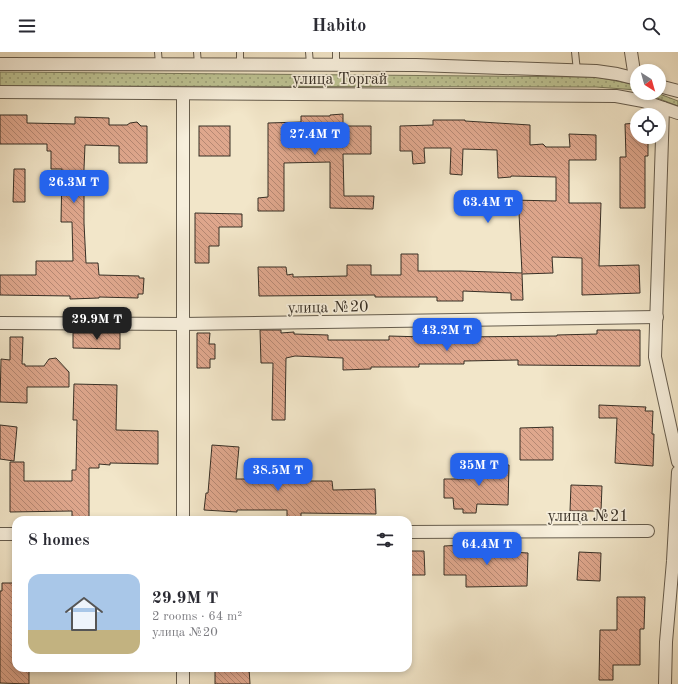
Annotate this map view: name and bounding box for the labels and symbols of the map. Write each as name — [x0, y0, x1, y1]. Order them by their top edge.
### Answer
north arrow — [630, 64, 666, 100]
street label: улица Торгай — [293, 72, 387, 88]
pin: 27.4M ₸ — [278, 122, 352, 156]
pin: 26.3M ₸ — [37, 170, 111, 204]
pin: 63.4M ₸ — [451, 190, 525, 224]
street label: улица №20 — [287, 299, 369, 317]
pin: 29.9M ₸ — [60, 307, 134, 341]
pin: 43.2M ₸ — [410, 318, 484, 352]
pin: 35M ₸ — [451, 453, 507, 487]
pin: 38.5M ₸ — [241, 458, 315, 492]
street label: улица №21 — [547, 509, 629, 525]
pin: 64.4M ₸ — [450, 532, 524, 566]

